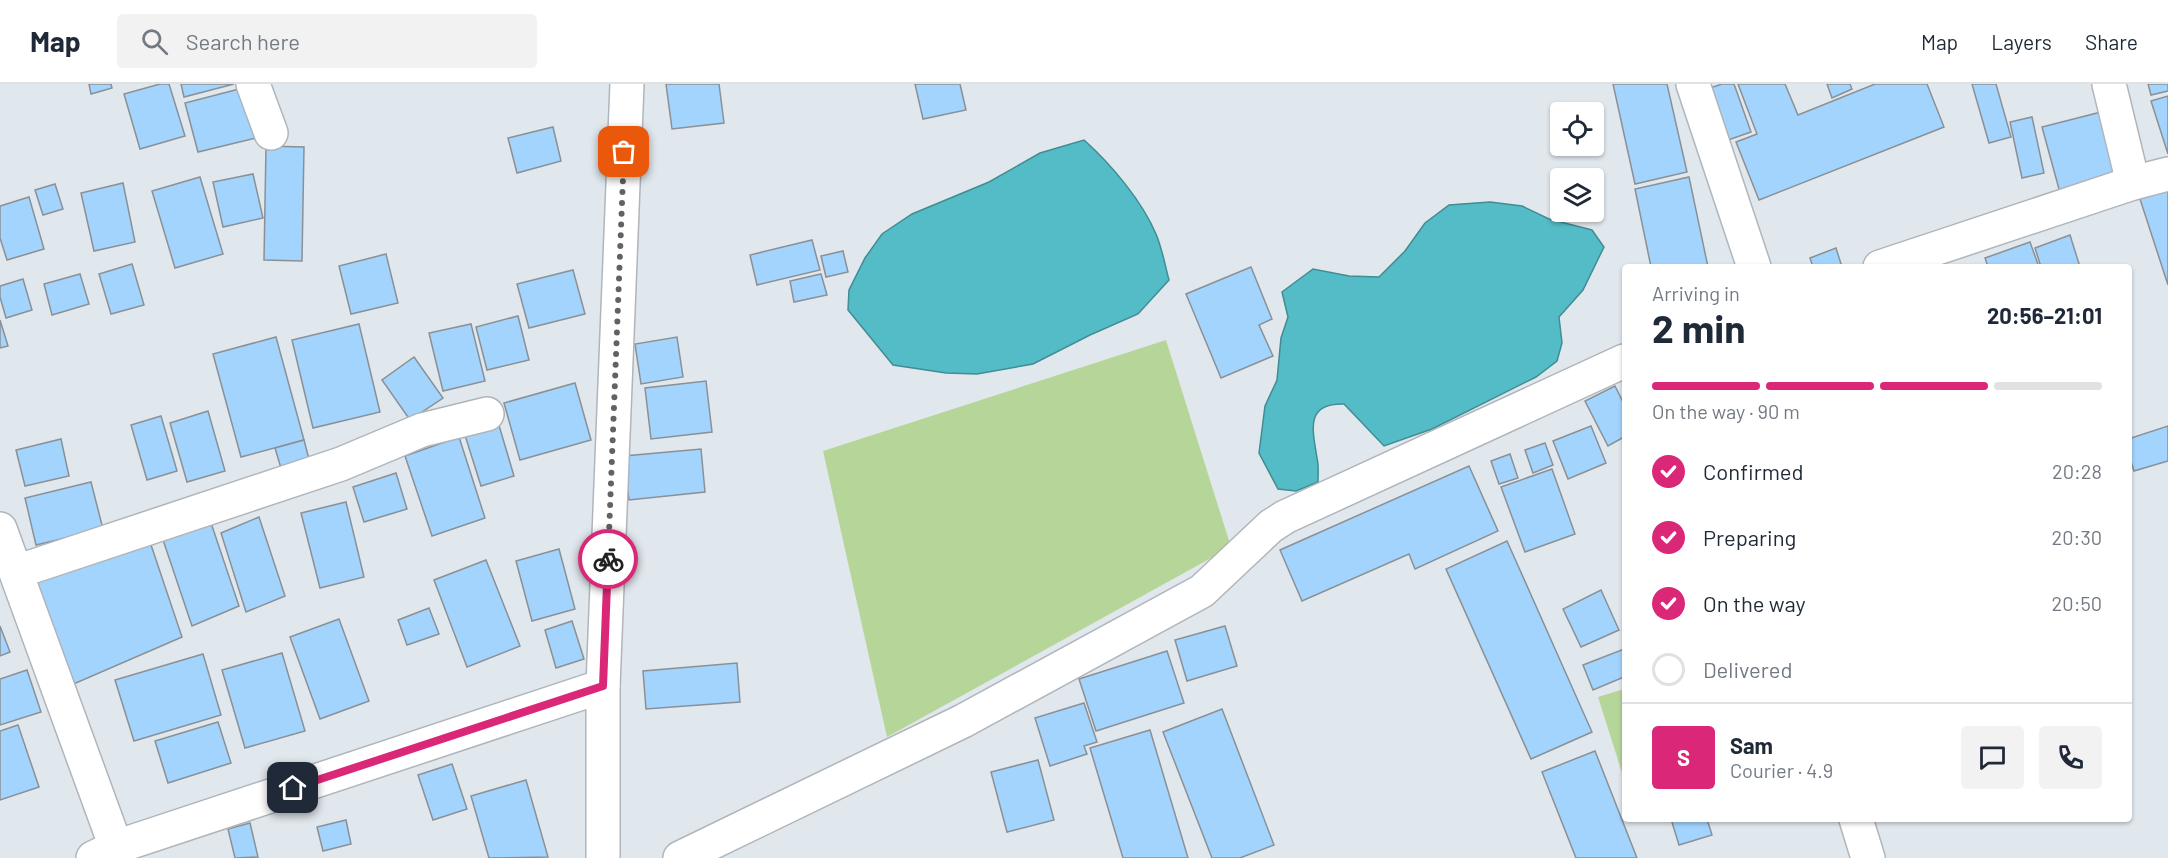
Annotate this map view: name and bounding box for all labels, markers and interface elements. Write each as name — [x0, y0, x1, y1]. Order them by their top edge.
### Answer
search box — [117, 14, 537, 68]
text: Map — [30, 24, 81, 58]
icon: search — [138, 25, 171, 58]
text: Search here — [186, 28, 300, 54]
text: Map — [1921, 29, 1958, 54]
text: Layers — [1991, 29, 2052, 54]
text: Share — [2085, 29, 2138, 54]
map controls — [1550, 102, 1604, 222]
button: locate — [1550, 102, 1604, 156]
pin — [598, 126, 649, 177]
icon: bag — [607, 135, 640, 168]
button: layers — [1550, 168, 1604, 222]
text: Arriving in — [1652, 281, 1740, 305]
text: 20:56–21:01 — [1987, 302, 2102, 328]
text: 2 min — [1652, 304, 1745, 351]
text: On the way · 90 m — [1652, 399, 1800, 423]
icon: check — [1652, 455, 1685, 488]
text: Confirmed — [1703, 458, 1803, 484]
text: 20:28 — [2052, 459, 2102, 483]
icon: check — [1652, 521, 1685, 554]
text: Preparing — [1703, 524, 1796, 550]
text: 20:30 — [2052, 525, 2102, 549]
courier — [578, 529, 638, 589]
icon: bike — [592, 543, 625, 576]
icon: check — [1652, 587, 1685, 620]
text: On the way — [1703, 590, 1806, 616]
text: 20:50 — [2052, 591, 2102, 615]
text: Delivered — [1703, 656, 1792, 682]
button: chat — [1961, 726, 2024, 789]
button: phone — [2039, 726, 2102, 789]
text: Sam — [1730, 732, 1773, 758]
text: S — [1677, 744, 1690, 770]
text: Courier · 4.9 — [1730, 758, 1833, 782]
pin — [267, 762, 318, 813]
icon: home — [276, 771, 309, 804]

